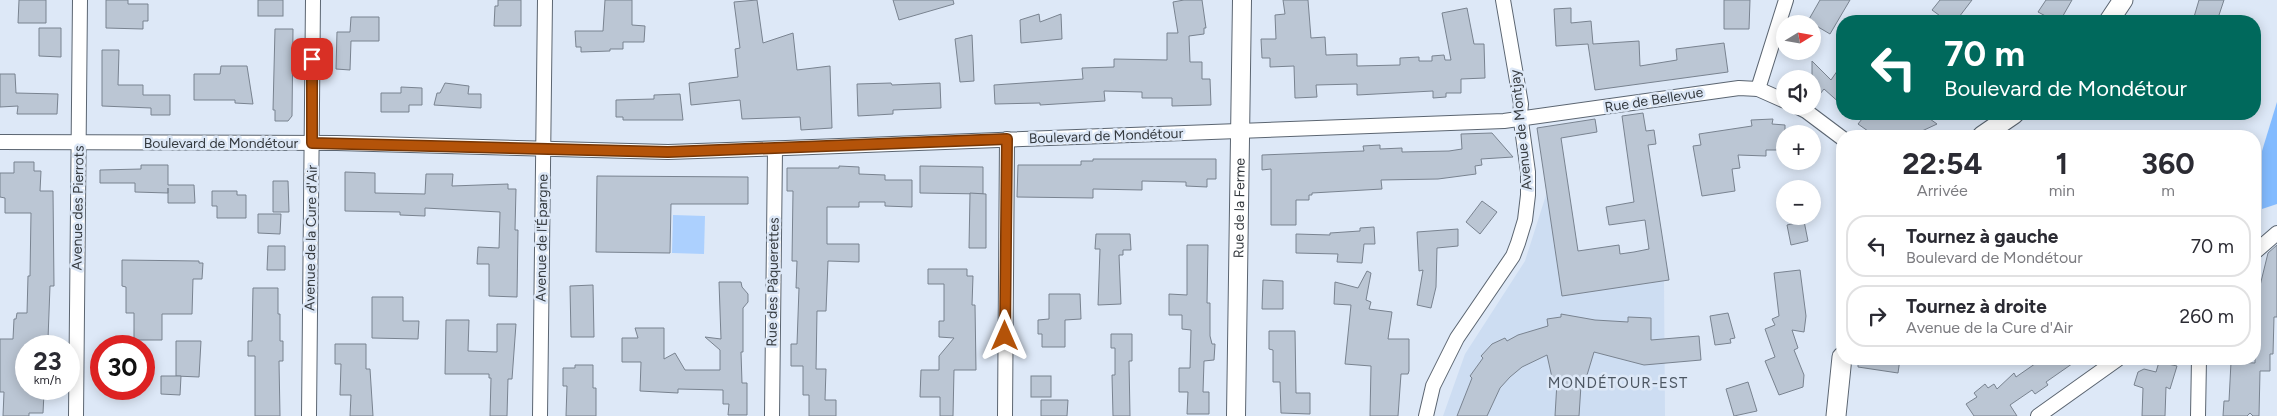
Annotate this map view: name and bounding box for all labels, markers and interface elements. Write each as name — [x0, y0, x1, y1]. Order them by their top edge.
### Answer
north arrow — [1776, 15, 1821, 60]
map controls — [1776, 15, 1821, 225]
text: 70 m — [1944, 33, 2025, 75]
icon: left — [1861, 35, 1926, 100]
pin — [291, 38, 333, 80]
icon: arrive — [298, 45, 326, 73]
street label: Avenue de Montjay — [1506, 68, 1536, 191]
button: sound — [1776, 70, 1821, 115]
text: Boulevard de Mondétour — [1944, 75, 2187, 102]
street label: Rue de Bellevue — [1604, 84, 1705, 116]
street label: Boulevard de Mondétour — [1028, 125, 1184, 147]
button: + — [1776, 125, 1821, 170]
street label: Boulevard de Mondétour — [144, 135, 299, 152]
street label: Avenue des Pierrots — [68, 145, 88, 271]
text: 22:54 — [1902, 145, 1982, 182]
text: 1 — [2056, 145, 2068, 182]
text: 360 — [2141, 145, 2195, 182]
street label: Rue de la Ferme — [1230, 157, 1248, 258]
street label: Avenue de la Cure d'Air — [301, 165, 321, 311]
street label: Avenue de l'Épargne — [532, 173, 552, 302]
button: − — [1776, 180, 1821, 225]
text: Arrivée — [1917, 181, 1968, 200]
text: min — [2049, 181, 2075, 200]
text: m — [2161, 181, 2175, 200]
street label: Rue des Pâquerettes — [763, 217, 783, 347]
text: Tournez à gauche — [1906, 225, 2058, 248]
icon: left — [1863, 232, 1891, 260]
text: 70 m — [2191, 235, 2234, 258]
text: Boulevard de Mondétour — [1906, 248, 2083, 267]
text: Tournez à droite — [1906, 295, 2047, 318]
icon: right — [1863, 302, 1891, 330]
text: 260 m — [2180, 305, 2234, 328]
position arrow — [978, 309, 1030, 361]
text: Avenue de la Cure d'Air — [1906, 318, 2073, 337]
speed limit sign: 30 — [90, 335, 155, 400]
text: 23 — [33, 346, 62, 376]
text: km/h — [34, 373, 61, 387]
district label: MONDÉTOUR-EST — [1548, 374, 1688, 392]

